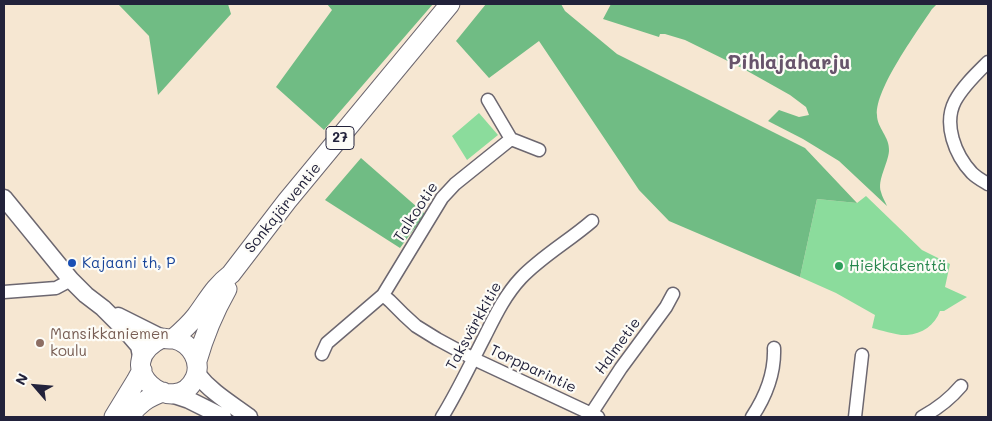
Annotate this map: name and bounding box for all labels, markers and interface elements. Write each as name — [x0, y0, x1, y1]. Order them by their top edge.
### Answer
district label: Pihlajaharju — [728, 51, 850, 75]
road number: 27 — [326, 126, 354, 150]
street label: Sonkajärventie — [241, 159, 325, 257]
street label: Talkootie — [390, 179, 442, 245]
place label: Kajaani th, P — [82, 254, 175, 272]
marker: Kajaani th, P — [66, 257, 78, 269]
place label: Hiekkakenttä — [849, 257, 947, 275]
marker: Hiekkakenttä — [833, 260, 845, 272]
street label: Taksvärkkitie — [442, 279, 506, 373]
street label: Halmetie — [591, 314, 645, 378]
place label: Mansikkaniemen koulu — [50, 325, 168, 360]
marker: Mansikkaniemen koulu — [34, 337, 46, 349]
street label: Torpparintie — [487, 341, 579, 397]
north arrow — [10, 361, 60, 411]
text: N — [10, 370, 32, 388]

